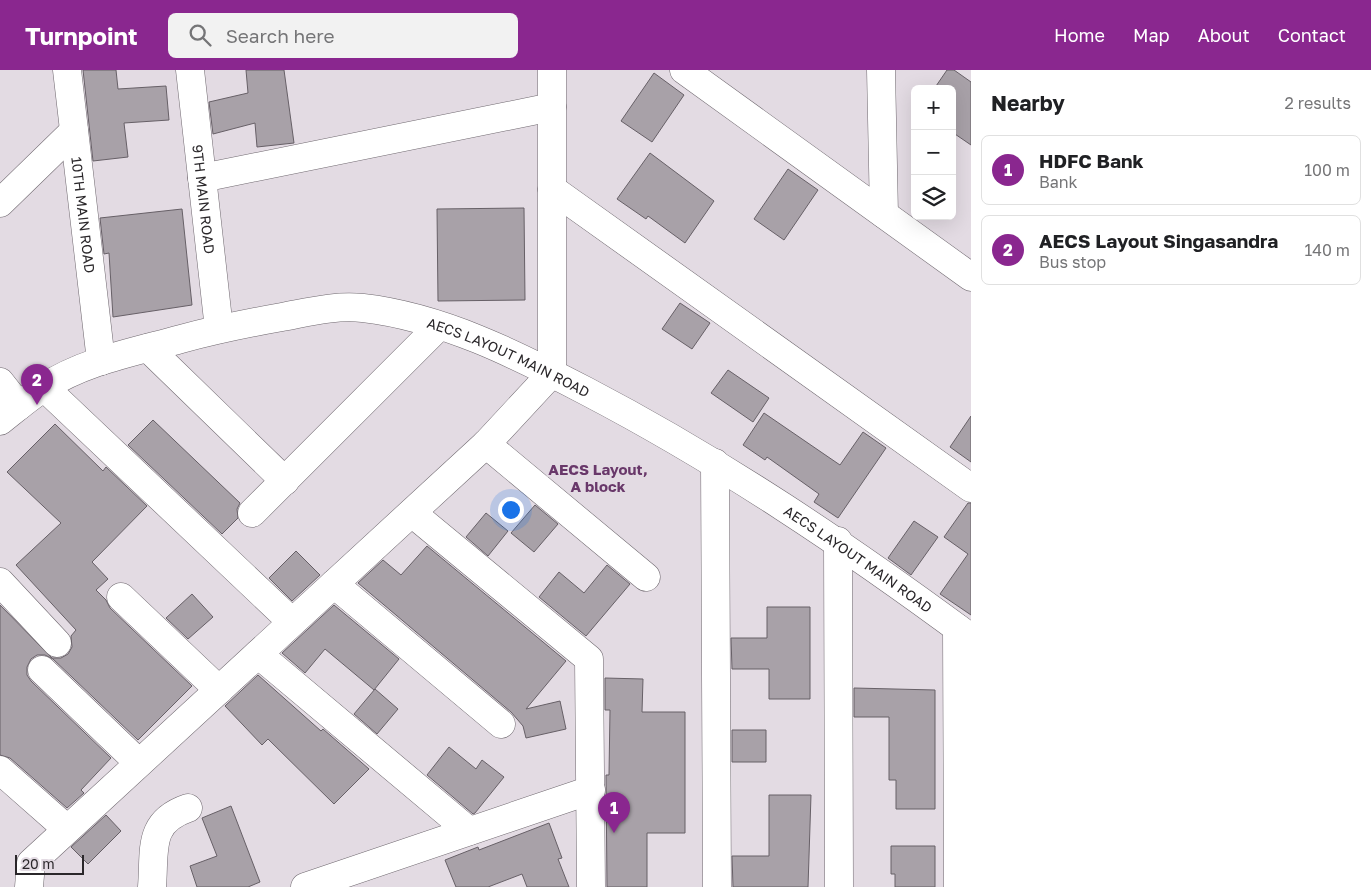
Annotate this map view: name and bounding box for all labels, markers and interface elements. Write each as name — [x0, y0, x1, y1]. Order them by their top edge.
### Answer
search box — [168, 13, 518, 58]
text: Turnpoint — [25, 21, 138, 50]
icon: search — [186, 21, 214, 49]
text: Search here — [226, 24, 335, 47]
text: Home — [1054, 24, 1105, 46]
text: Map — [1133, 24, 1170, 46]
text: About — [1198, 24, 1250, 46]
text: Contact — [1278, 24, 1346, 46]
map controls — [911, 85, 956, 220]
button: + — [911, 85, 956, 130]
text: Nearby — [991, 90, 1065, 116]
text: 2 results — [1285, 93, 1351, 113]
button: − — [911, 130, 956, 175]
street label: 9TH MAIN ROAD — [190, 144, 219, 255]
text: HDFC Bank — [1039, 149, 1144, 172]
street label: 10TH MAIN ROAD — [69, 156, 99, 274]
text: 1 — [1004, 160, 1012, 180]
text: 100 m — [1304, 160, 1350, 180]
text: Bank — [1039, 172, 1078, 192]
button: layers — [911, 175, 956, 220]
text: AECS Layout Singasandra — [1039, 229, 1278, 252]
text: 2 — [1003, 240, 1013, 260]
text: 140 m — [1304, 240, 1350, 260]
text: Bus stop — [1039, 252, 1106, 272]
street label: AECS LAYOUT MAIN ROAD — [425, 313, 593, 400]
pin: 2 — [21, 364, 53, 405]
district label: AECS Layout, A block — [548, 460, 648, 495]
your location — [498, 497, 524, 523]
street label: AECS LAYOUT MAIN ROAD — [781, 501, 936, 616]
pin: 1 — [598, 792, 630, 833]
scale bar — [15, 852, 84, 875]
text: 20 m — [22, 855, 55, 872]

